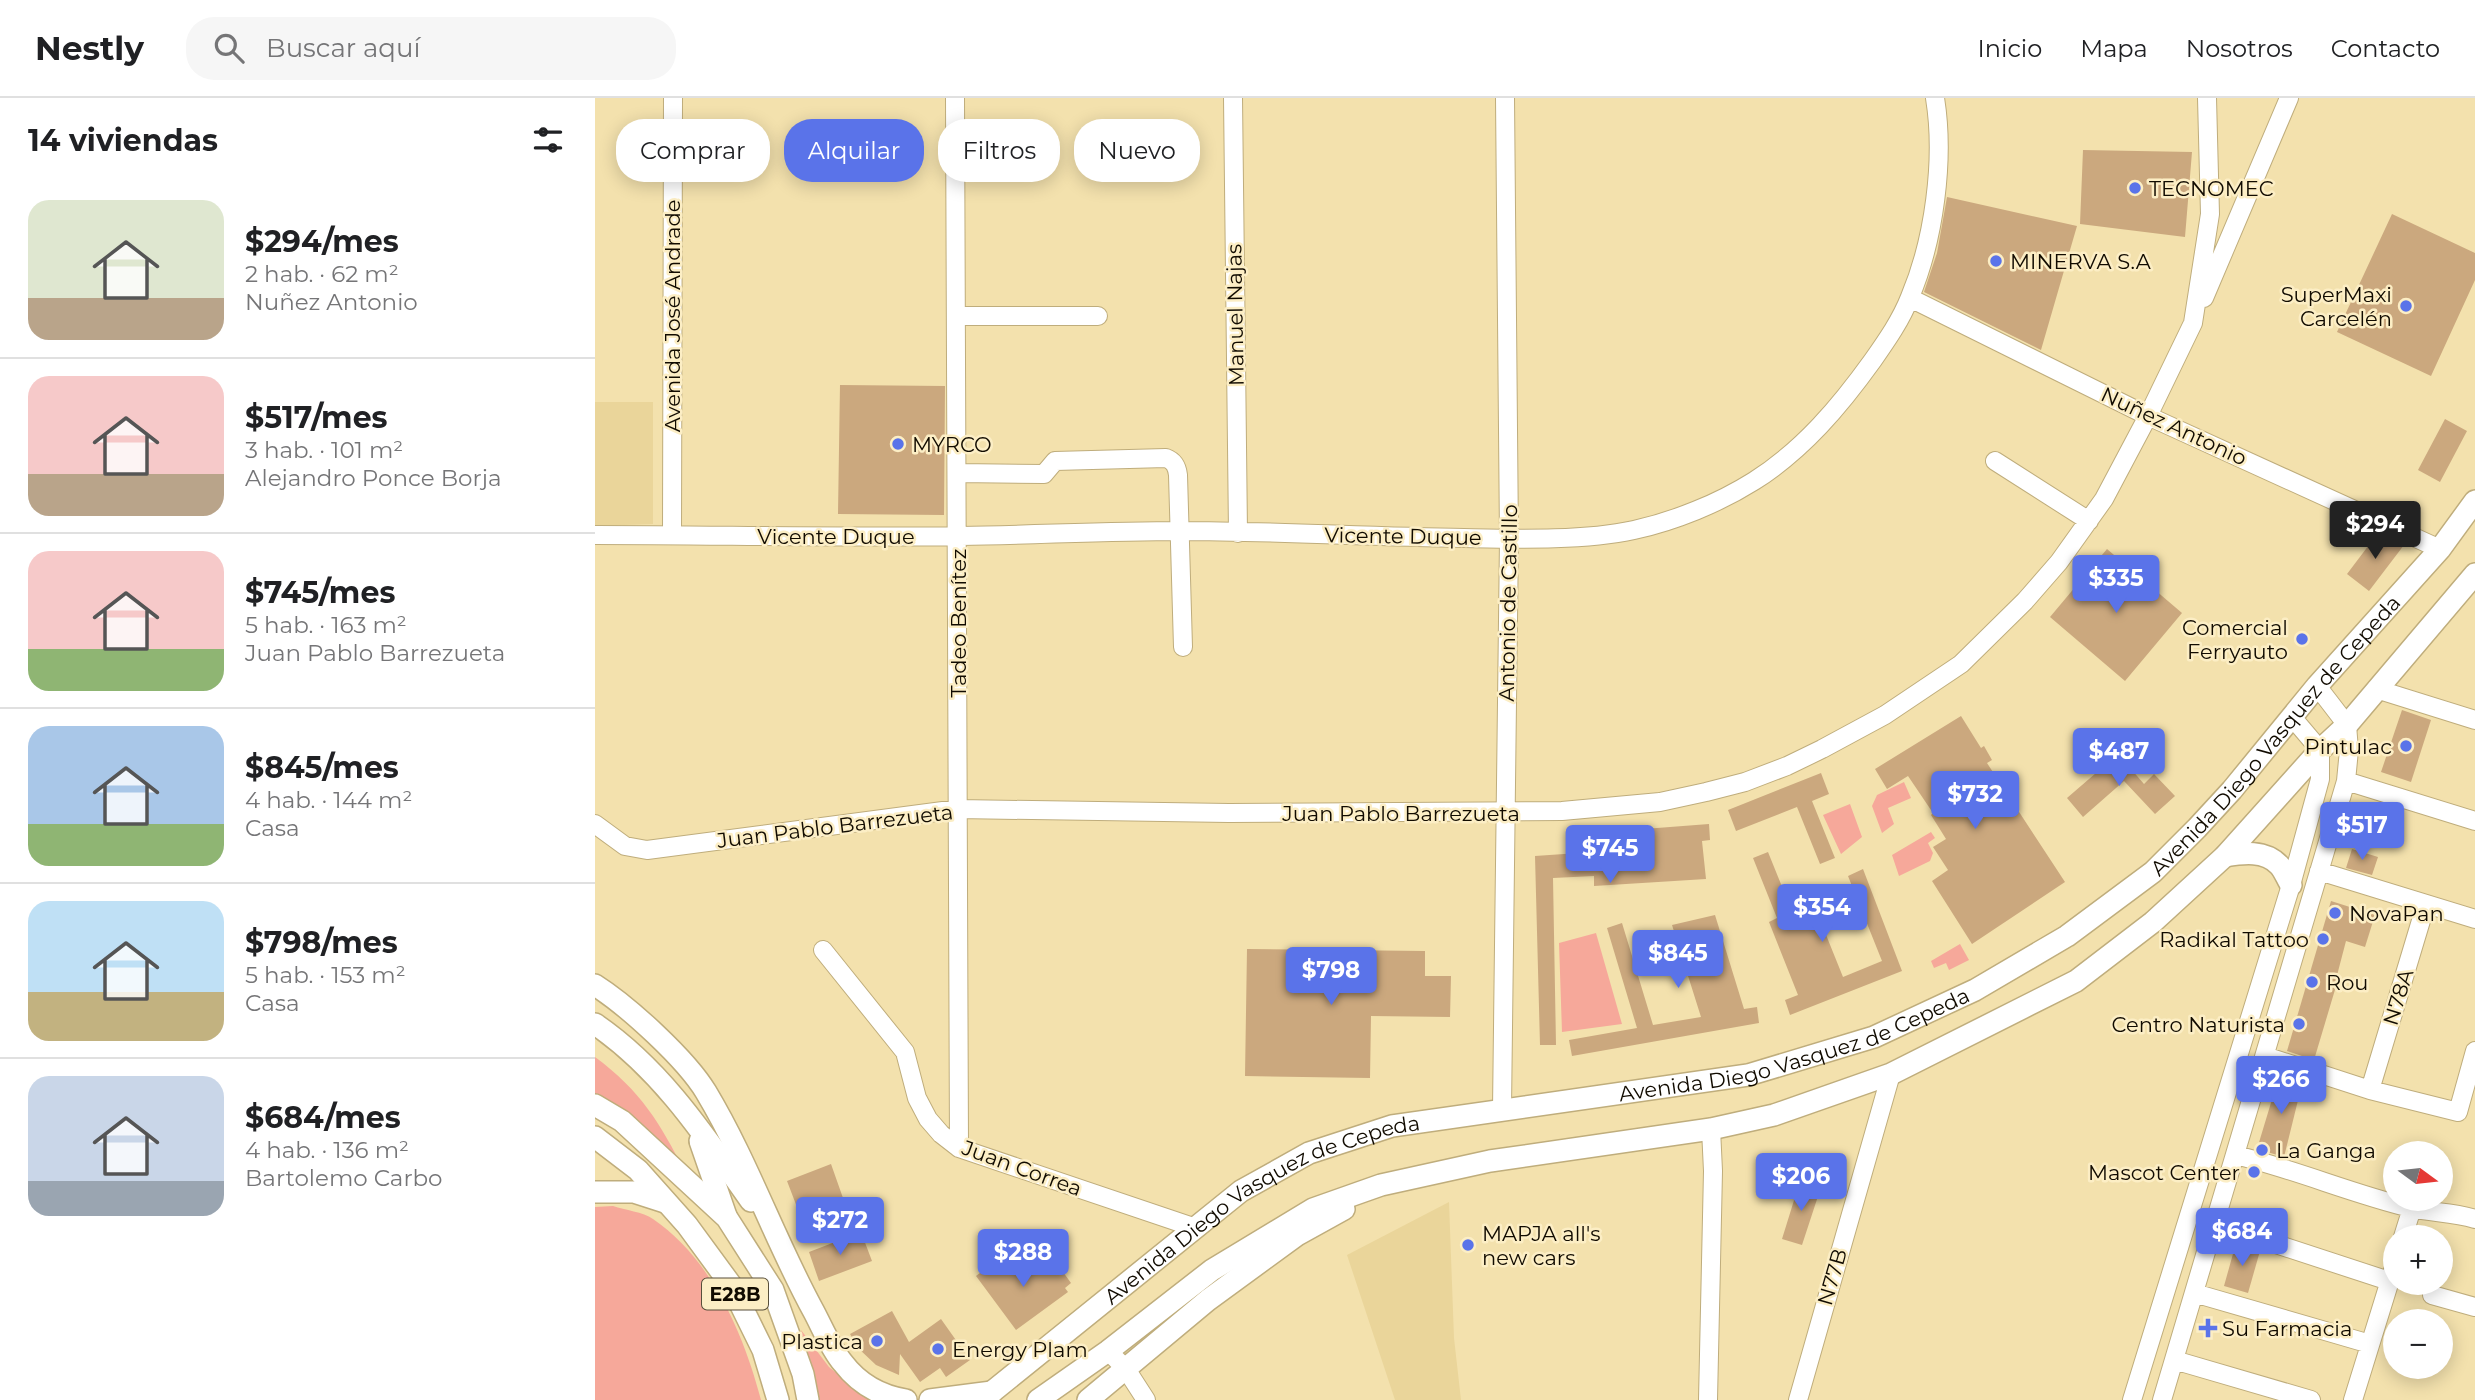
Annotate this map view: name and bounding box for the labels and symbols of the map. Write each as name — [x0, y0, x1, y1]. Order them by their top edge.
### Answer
place label: TECNOMEC — [2149, 176, 2274, 201]
marker: TECNOMEC — [2127, 180, 2143, 196]
street label: Avenida José Andrade — [660, 200, 685, 432]
street label: Manuel Najas — [1221, 244, 1249, 386]
place label: MINERVA S.A — [2010, 249, 2152, 274]
marker: MINERVA S.A — [1988, 253, 2004, 269]
place label: SuperMaxi Carcelén — [2281, 282, 2392, 331]
marker: SuperMaxi Carcelén — [2398, 298, 2414, 314]
street label: Nuñez Antonio — [2097, 381, 2251, 471]
place label: MYRCO — [912, 432, 992, 457]
marker: MYRCO — [890, 436, 906, 452]
pin: $294 — [2334, 502, 2416, 561]
street label: Antonio de Castillo — [1494, 504, 1522, 702]
street label: Vicente Duque — [1324, 522, 1482, 550]
street label: Vicente Duque — [757, 524, 915, 549]
street label: Tadeo Benítez — [946, 548, 971, 698]
pin: $335 — [2075, 556, 2157, 615]
street label: Avenida Diego Vasquez de Cepeda — [2145, 590, 2405, 880]
place label: Comercial Ferryauto — [2182, 615, 2288, 664]
marker: Comercial Ferryauto — [2294, 631, 2310, 647]
pin: $487 — [2078, 728, 2160, 788]
place label: Pintulac — [2305, 734, 2392, 759]
marker: Pintulac — [2398, 738, 2414, 754]
pin: $732 — [1934, 772, 2016, 831]
street label: Juan Pablo Barrezueta — [715, 799, 954, 853]
street label: Juan Pablo Barrezueta — [1281, 801, 1520, 826]
pin: $517 — [2321, 802, 2403, 862]
pin: $745 — [1569, 826, 1651, 885]
pin: $354 — [1781, 884, 1863, 944]
place label: NovaPan — [2349, 901, 2444, 926]
marker: NovaPan — [2327, 905, 2343, 921]
place label: Radikal Tattoo — [2159, 927, 2309, 952]
pin: $845 — [1637, 930, 1719, 990]
marker: Radikal Tattoo — [2315, 931, 2331, 947]
pin: $798 — [1290, 948, 1372, 1007]
street label: N78A — [2378, 965, 2419, 1028]
place label: Rou — [2326, 970, 2368, 995]
marker: Rou — [2304, 974, 2320, 990]
street label: Avenida Diego Vasquez de Cepeda — [1617, 982, 1973, 1106]
place label: Centro Naturista — [2112, 1012, 2285, 1037]
marker: Centro Naturista — [2291, 1016, 2307, 1032]
pin: $266 — [2240, 1056, 2322, 1116]
street label: Avenida Diego Vasquez de Cepeda — [1099, 1110, 1421, 1309]
street label: Juan Correa — [958, 1134, 1085, 1201]
place label: La Ganga — [2276, 1138, 2376, 1163]
north arrow — [2383, 1141, 2453, 1211]
marker: La Ganga — [2254, 1142, 2270, 1158]
pin: $206 — [1760, 1154, 1842, 1213]
place label: Mascot Center — [2088, 1160, 2240, 1185]
marker: Mascot Center — [2246, 1164, 2262, 1180]
pin: $272 — [799, 1198, 881, 1257]
pin: $684 — [2201, 1208, 2283, 1268]
place label: MAPJA all's new cars — [1482, 1221, 1600, 1270]
pin: $288 — [982, 1230, 1064, 1289]
marker: MAPJA all's new cars — [1460, 1237, 1476, 1253]
street label: N77B — [1812, 1246, 1852, 1308]
road number: E28B — [702, 1278, 768, 1310]
place label: Su Farmacia — [2222, 1316, 2352, 1341]
marker: Su Farmacia — [2200, 1320, 2216, 1336]
place label: Plastica — [781, 1329, 863, 1354]
marker: Plastica — [869, 1333, 885, 1349]
place label: Energy Plam — [952, 1337, 1088, 1362]
marker: Energy Plam — [930, 1341, 946, 1357]

